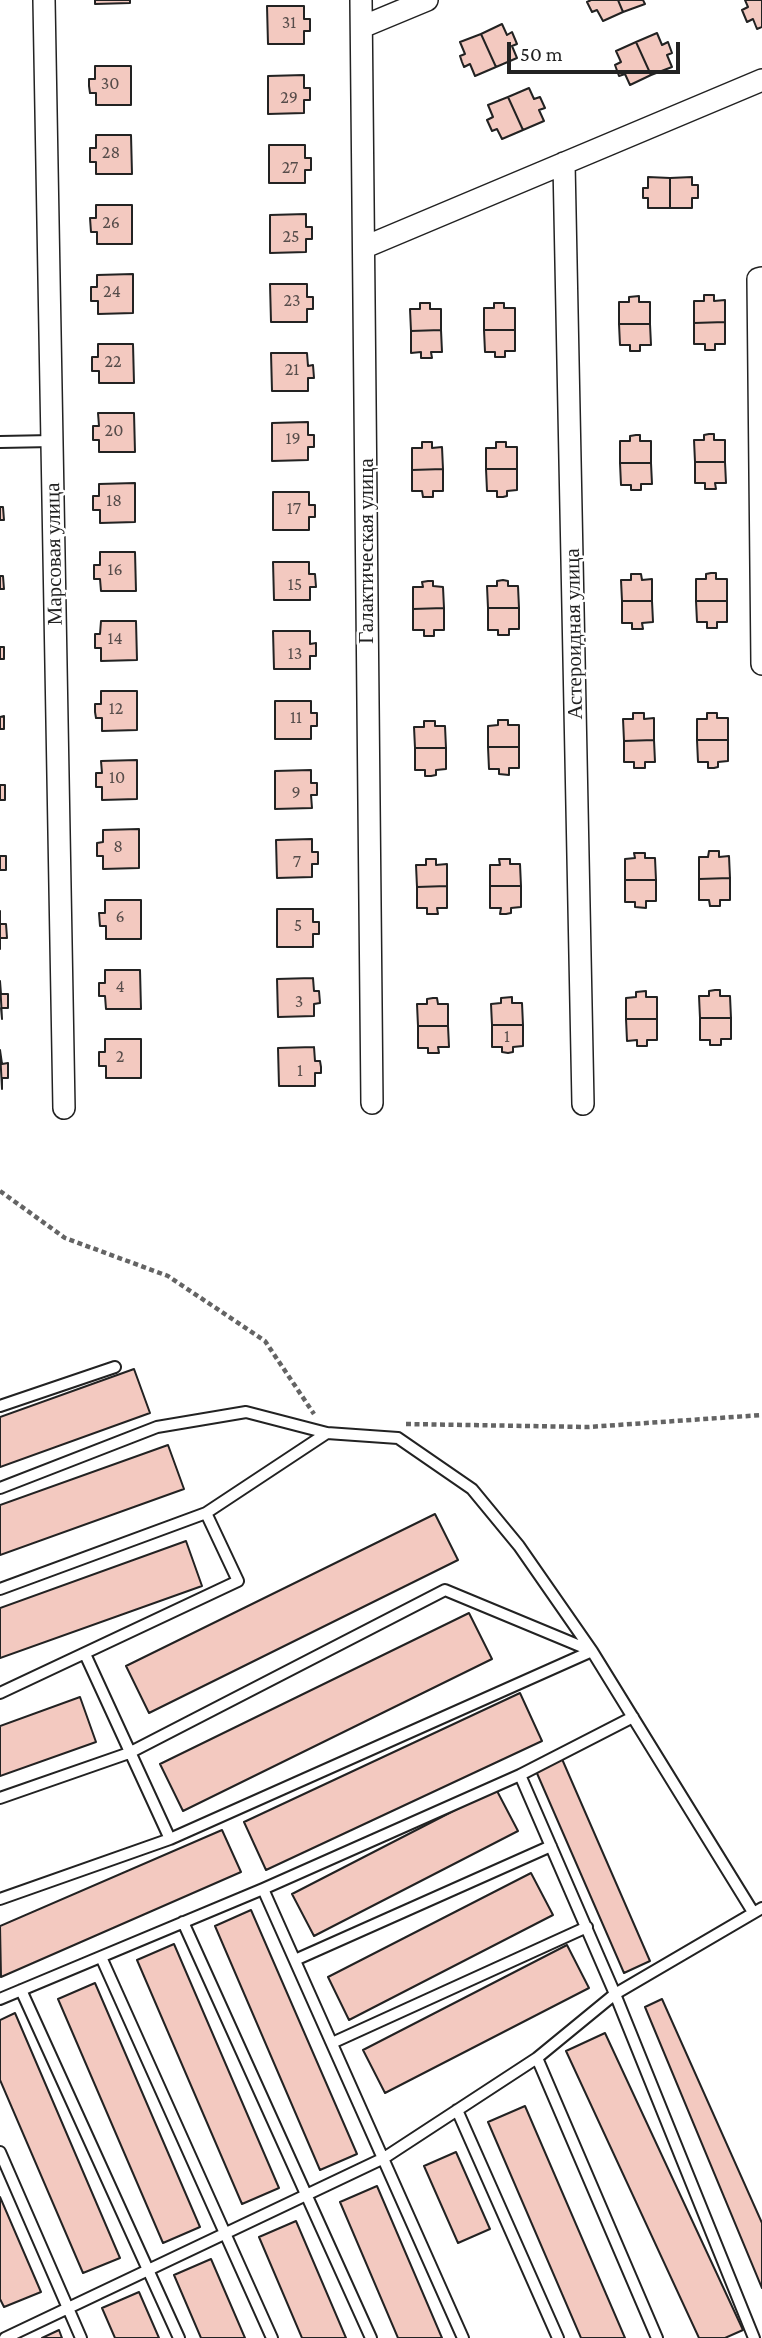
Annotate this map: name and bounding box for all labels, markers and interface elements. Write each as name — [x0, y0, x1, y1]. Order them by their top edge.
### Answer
house number: 31 — [282, 11, 296, 33]
scale bar — [510, 28, 683, 72]
text: 50 m — [520, 42, 563, 66]
house number: 30 — [101, 72, 119, 94]
house number: 29 — [280, 86, 298, 108]
house number: 28 — [102, 141, 120, 163]
house number: 27 — [282, 156, 298, 178]
house number: 26 — [102, 211, 120, 233]
house number: 25 — [282, 225, 300, 247]
house number: 24 — [103, 280, 121, 302]
house number: 23 — [283, 289, 301, 311]
house number: 22 — [104, 350, 122, 372]
house number: 21 — [285, 358, 299, 380]
house number: 20 — [105, 419, 123, 441]
house number: 19 — [285, 427, 301, 449]
street label: Галактическая улица — [354, 458, 380, 644]
street label: Марсовая улица — [40, 482, 68, 626]
house number: 18 — [106, 489, 122, 511]
house number: 17 — [287, 497, 301, 519]
street label: Астероидная улица — [560, 548, 588, 720]
house number: 16 — [107, 558, 123, 580]
house number: 15 — [288, 573, 302, 595]
house number: 14 — [107, 627, 123, 649]
house number: 13 — [288, 642, 302, 664]
house number: 12 — [109, 697, 123, 719]
house number: 11 — [290, 706, 302, 728]
house number: 10 — [109, 766, 125, 788]
house number: 9 — [291, 781, 301, 803]
house number: 8 — [113, 835, 123, 857]
house number: 7 — [293, 850, 301, 872]
house number: 6 — [115, 905, 125, 927]
house number: 5 — [294, 914, 302, 936]
house number: 4 — [115, 975, 125, 997]
house number: 3 — [295, 990, 303, 1012]
house number: 1 — [504, 1025, 510, 1047]
house number: 2 — [116, 1045, 124, 1067]
house number: 1 — [297, 1059, 303, 1081]

